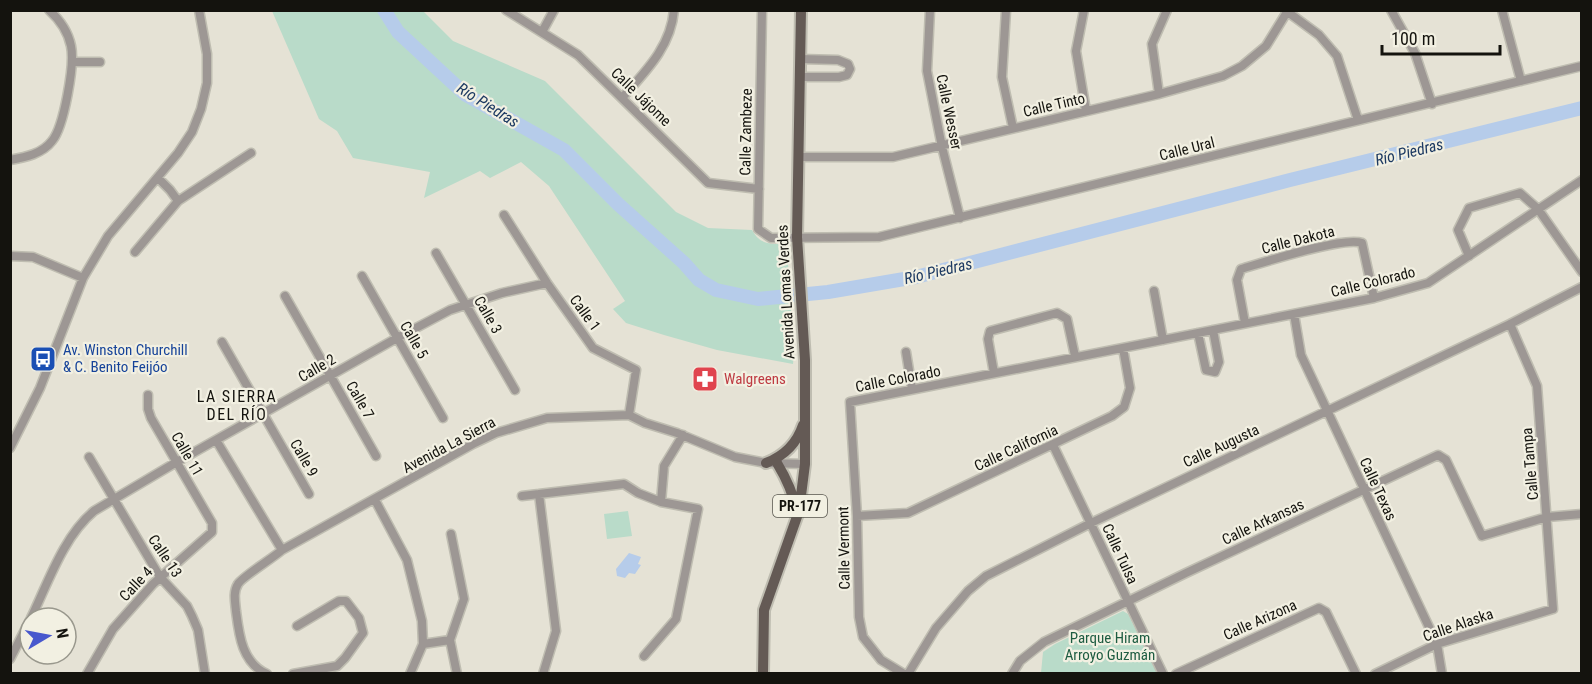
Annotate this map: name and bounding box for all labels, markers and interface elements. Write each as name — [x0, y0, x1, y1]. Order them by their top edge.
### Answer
scale bar — [1382, 18, 1500, 56]
text: 100 m — [1391, 28, 1435, 49]
street label: Calle Jájome — [607, 64, 675, 130]
street label: Calle Wesser — [932, 73, 966, 152]
water label: Río Piedras — [454, 79, 522, 131]
street label: Calle Zambeze — [736, 88, 756, 176]
street label: Calle Tinto — [1021, 89, 1087, 121]
street label: Calle Ural — [1157, 133, 1217, 165]
water label: Río Piedras — [1373, 134, 1445, 170]
street label: Calle Dakota — [1260, 222, 1336, 258]
street label: Avenida Lomas Verdes — [773, 224, 799, 360]
water label: Río Piedras — [902, 254, 974, 288]
street label: Calle Colorado — [1329, 263, 1417, 301]
street label: Calle 1 — [566, 291, 604, 335]
street label: Calle 3 — [470, 293, 506, 337]
street label: Calle 5 — [396, 318, 432, 362]
place label: Av. Winston Churchill & C. Benito Feijóo — [63, 341, 188, 376]
bus stop icon: Av. Winston Churchill & C. Benito Feijóo — [28, 344, 58, 374]
street label: Calle 2 — [295, 350, 339, 386]
street label: Calle Colorado — [854, 362, 942, 396]
pharmacy icon: Walgreens — [690, 364, 720, 394]
place label: Walgreens — [724, 370, 786, 388]
street label: Calle 7 — [342, 378, 378, 422]
district label: LA SIERRA DEL RÍO — [197, 387, 277, 424]
street label: Avenida La Sierra — [400, 413, 498, 477]
street label: Calle California — [971, 421, 1061, 475]
street label: Calle Augusta — [1180, 421, 1262, 471]
street label: Calle Tampa — [1518, 427, 1542, 501]
street label: Calle 11 — [167, 429, 207, 479]
street label: Calle 9 — [286, 436, 322, 480]
street label: Calle Texas — [1356, 455, 1400, 524]
road number: PR-177 — [773, 495, 827, 517]
street label: Calle Arkansas — [1219, 495, 1307, 549]
street label: Calle Vermont — [834, 506, 854, 590]
street label: Calle Tulsa — [1098, 521, 1142, 587]
street label: Calle 13 — [144, 531, 186, 581]
street label: Calle 4 — [116, 563, 156, 605]
street label: Calle Arizona — [1221, 596, 1299, 644]
street label: Calle Alaska — [1420, 605, 1496, 645]
north arrow — [18, 606, 78, 666]
text: N — [52, 627, 72, 640]
park label: Parque Hiram Arroyo Guzmán — [1065, 629, 1155, 664]

